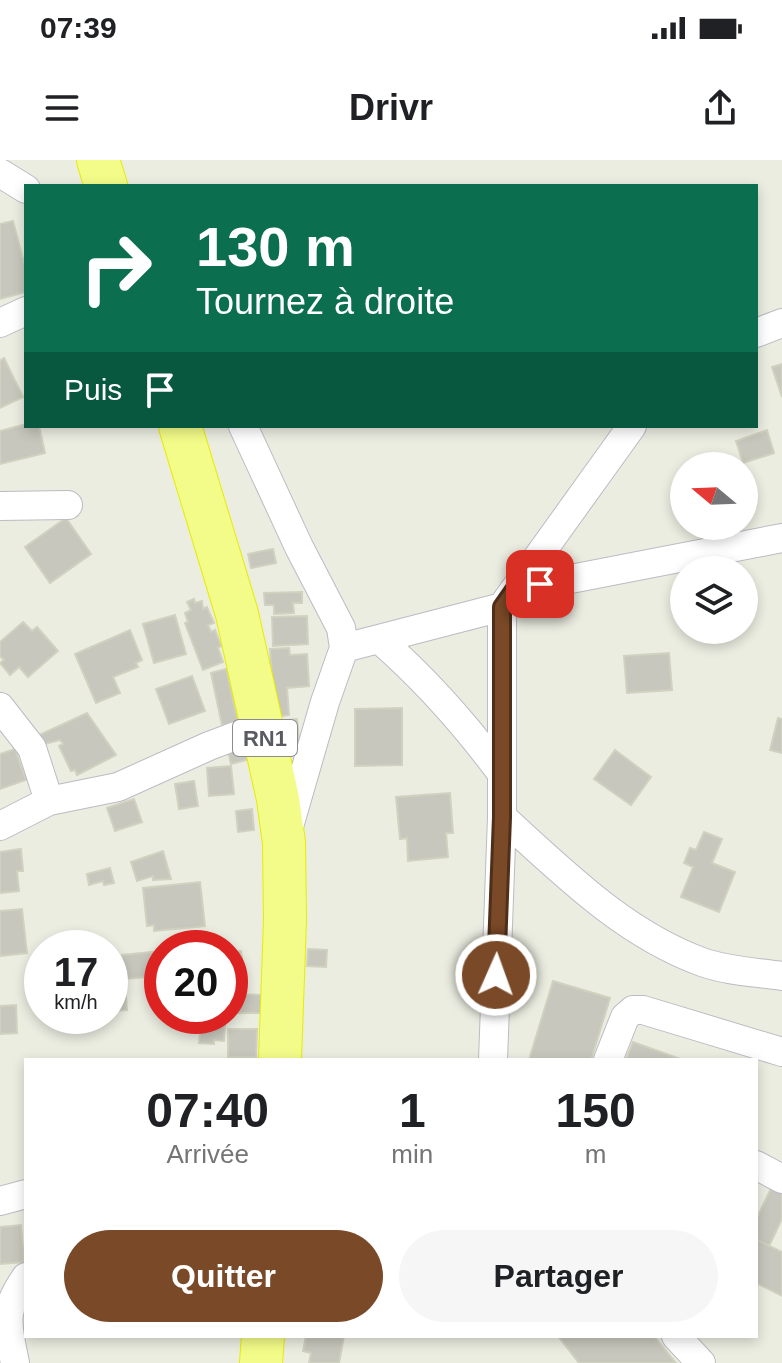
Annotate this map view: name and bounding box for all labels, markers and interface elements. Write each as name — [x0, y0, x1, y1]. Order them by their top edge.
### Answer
text: 07:39 — [40, 11, 117, 44]
icon: menu — [40, 86, 84, 130]
icon: share — [698, 86, 742, 130]
text: Drivr — [349, 87, 433, 128]
text: 130 m — [196, 215, 355, 278]
icon: right — [64, 216, 168, 320]
text: Tournez à droite — [196, 281, 454, 322]
icon: arrive — [138, 368, 182, 412]
text: Puis — [64, 373, 122, 406]
north arrow — [670, 452, 758, 540]
map controls — [670, 452, 758, 644]
pin — [506, 550, 574, 618]
button: layers — [670, 556, 758, 644]
icon: arrive — [518, 562, 562, 606]
road number: RN1 — [233, 720, 297, 756]
speed limit sign: 20 — [144, 930, 248, 1034]
position arrow — [454, 933, 538, 1017]
text: 17 — [54, 950, 98, 994]
text: km/h — [54, 991, 98, 1013]
text: 07:40 — [146, 1084, 269, 1137]
text: 1 — [399, 1084, 426, 1137]
text: 150 — [556, 1084, 636, 1137]
text: Arrivée — [167, 1139, 249, 1169]
text: min — [391, 1139, 433, 1169]
text: m — [585, 1139, 606, 1169]
button: Quitter — [64, 1230, 383, 1322]
button: Partager — [399, 1230, 718, 1322]

